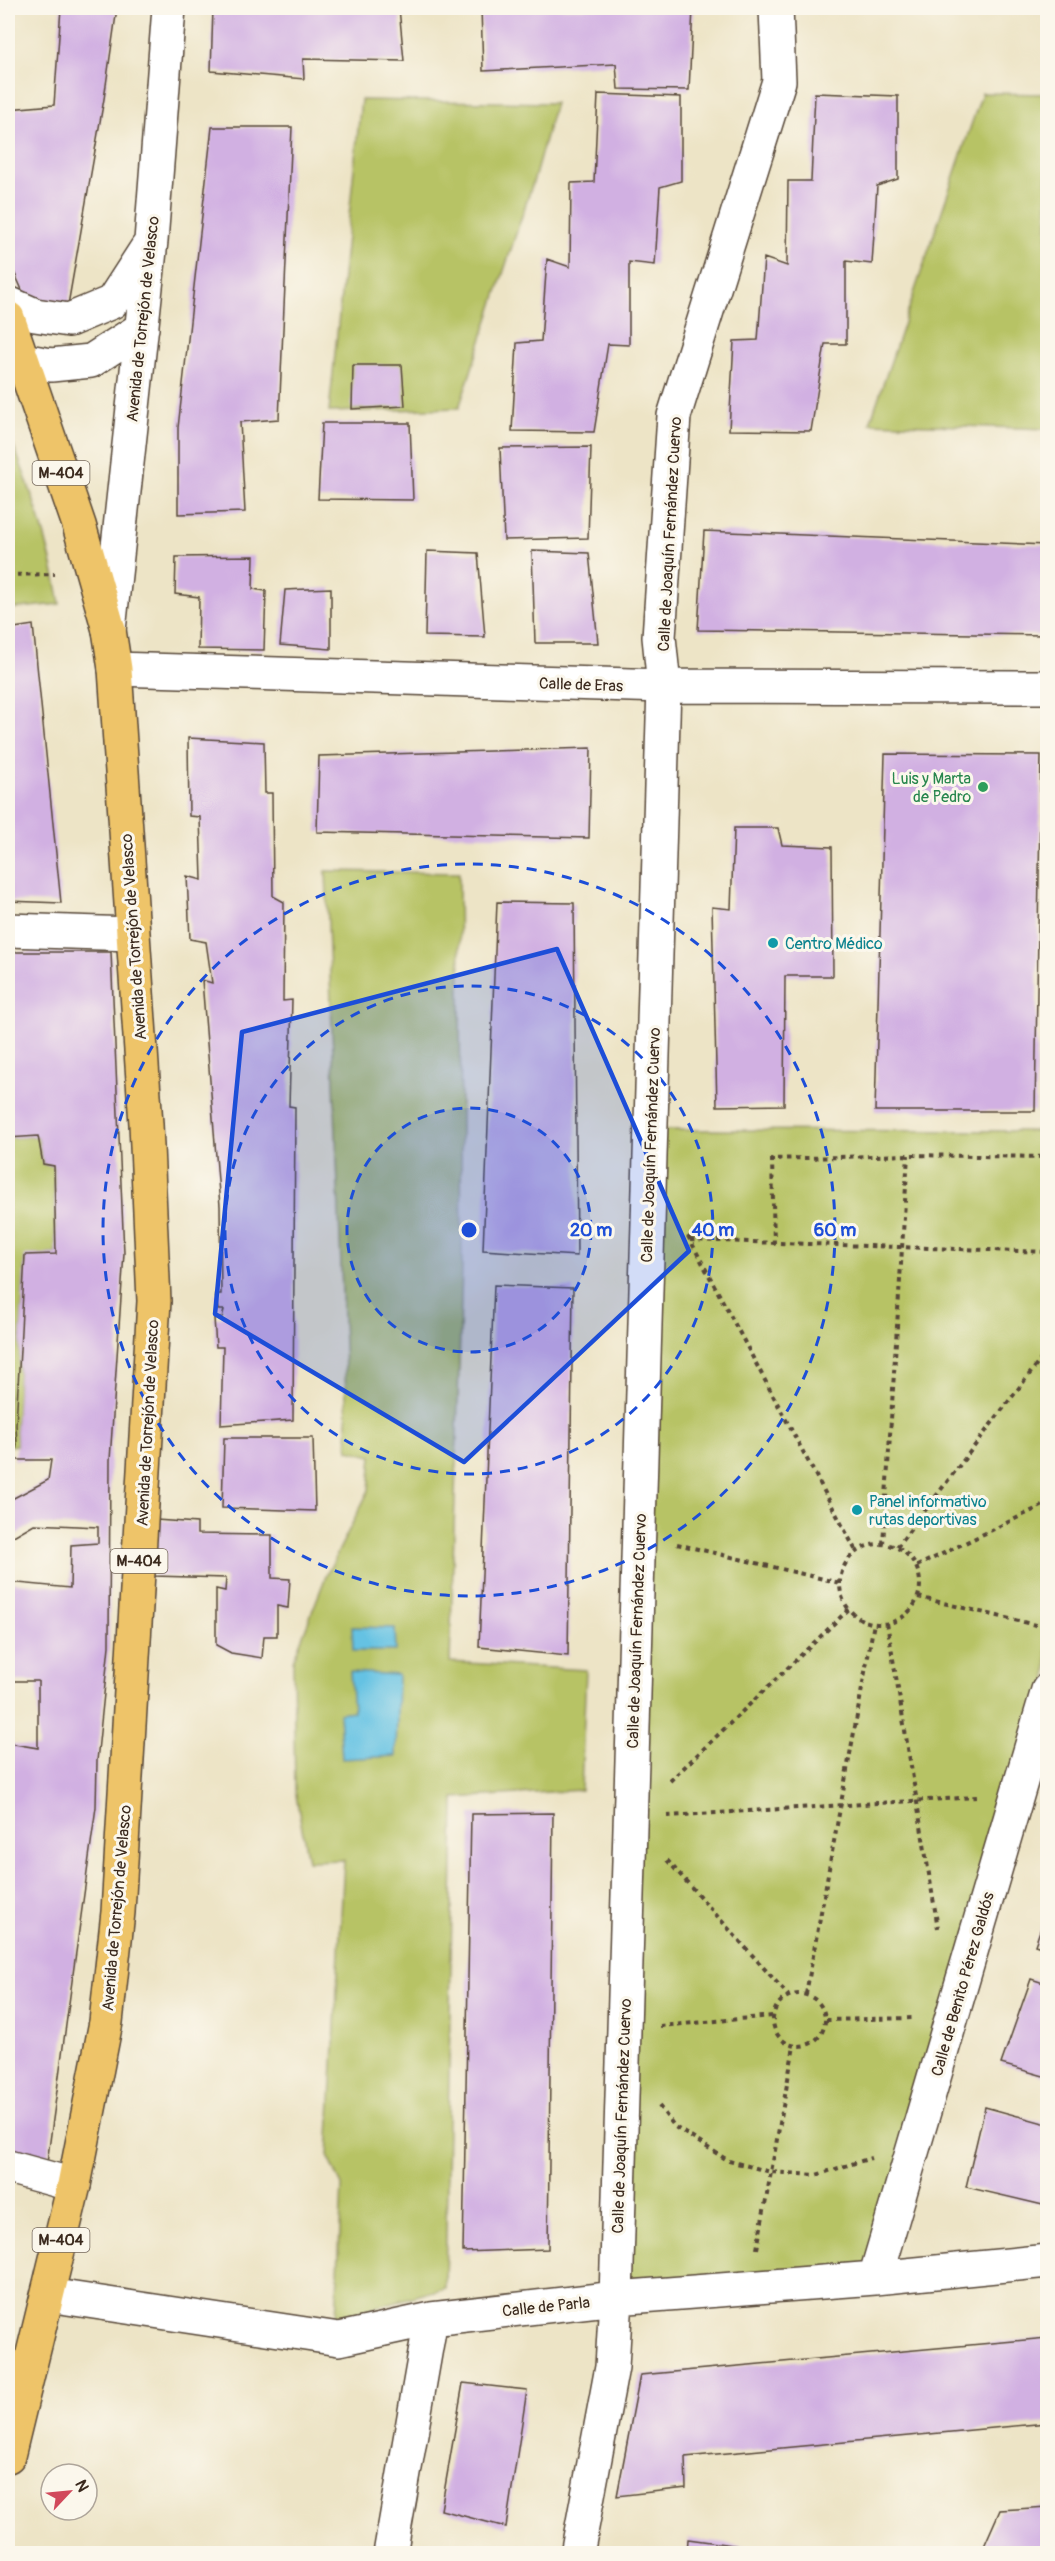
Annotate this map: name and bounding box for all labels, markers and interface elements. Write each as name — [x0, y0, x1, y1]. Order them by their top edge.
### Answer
street label: Avenida de Torrejón de Velasco — [122, 215, 164, 423]
street label: Calle de Joaquín Fernández Cuervo — [654, 416, 686, 652]
road number: M-404 — [32, 461, 90, 485]
street label: Calle de Eras — [539, 674, 623, 696]
place label: Luis y Marta de Pedro — [892, 769, 971, 807]
marker: Luis y Marta de Pedro — [976, 780, 990, 794]
street label: Avenida de Torrejón de Velasco — [117, 833, 151, 1041]
place label: Centro Médico — [785, 934, 883, 954]
marker: Centro Médico — [766, 936, 780, 950]
street label: Calle de Joaquín Fernández Cuervo — [637, 1027, 665, 1263]
text: 20 m — [570, 1219, 612, 1242]
text: 40 m — [692, 1219, 734, 1242]
text: 60 m — [814, 1219, 856, 1242]
centre of rings — [459, 1220, 479, 1240]
street label: Avenida de Torrejón de Velasco — [133, 1319, 163, 1527]
place label: Panel informativo rutas deportivas — [869, 1492, 987, 1530]
marker: Panel informativo rutas deportivas — [850, 1503, 864, 1517]
street label: Calle de Joaquín Fernández Cuervo — [623, 1513, 651, 1749]
road number: M-404 — [110, 1549, 168, 1573]
street label: Avenida de Torrejón de Velasco — [98, 1804, 136, 2012]
street label: Calle de Benito Pérez Galdós — [927, 1890, 999, 2079]
street label: Calle de Joaquín Fernández Cuervo — [608, 1998, 636, 2234]
road number: M-404 — [32, 2228, 90, 2252]
street label: Calle de Parla — [501, 2292, 591, 2322]
north arrow — [39, 2462, 99, 2522]
text: N — [70, 2477, 93, 2495]

